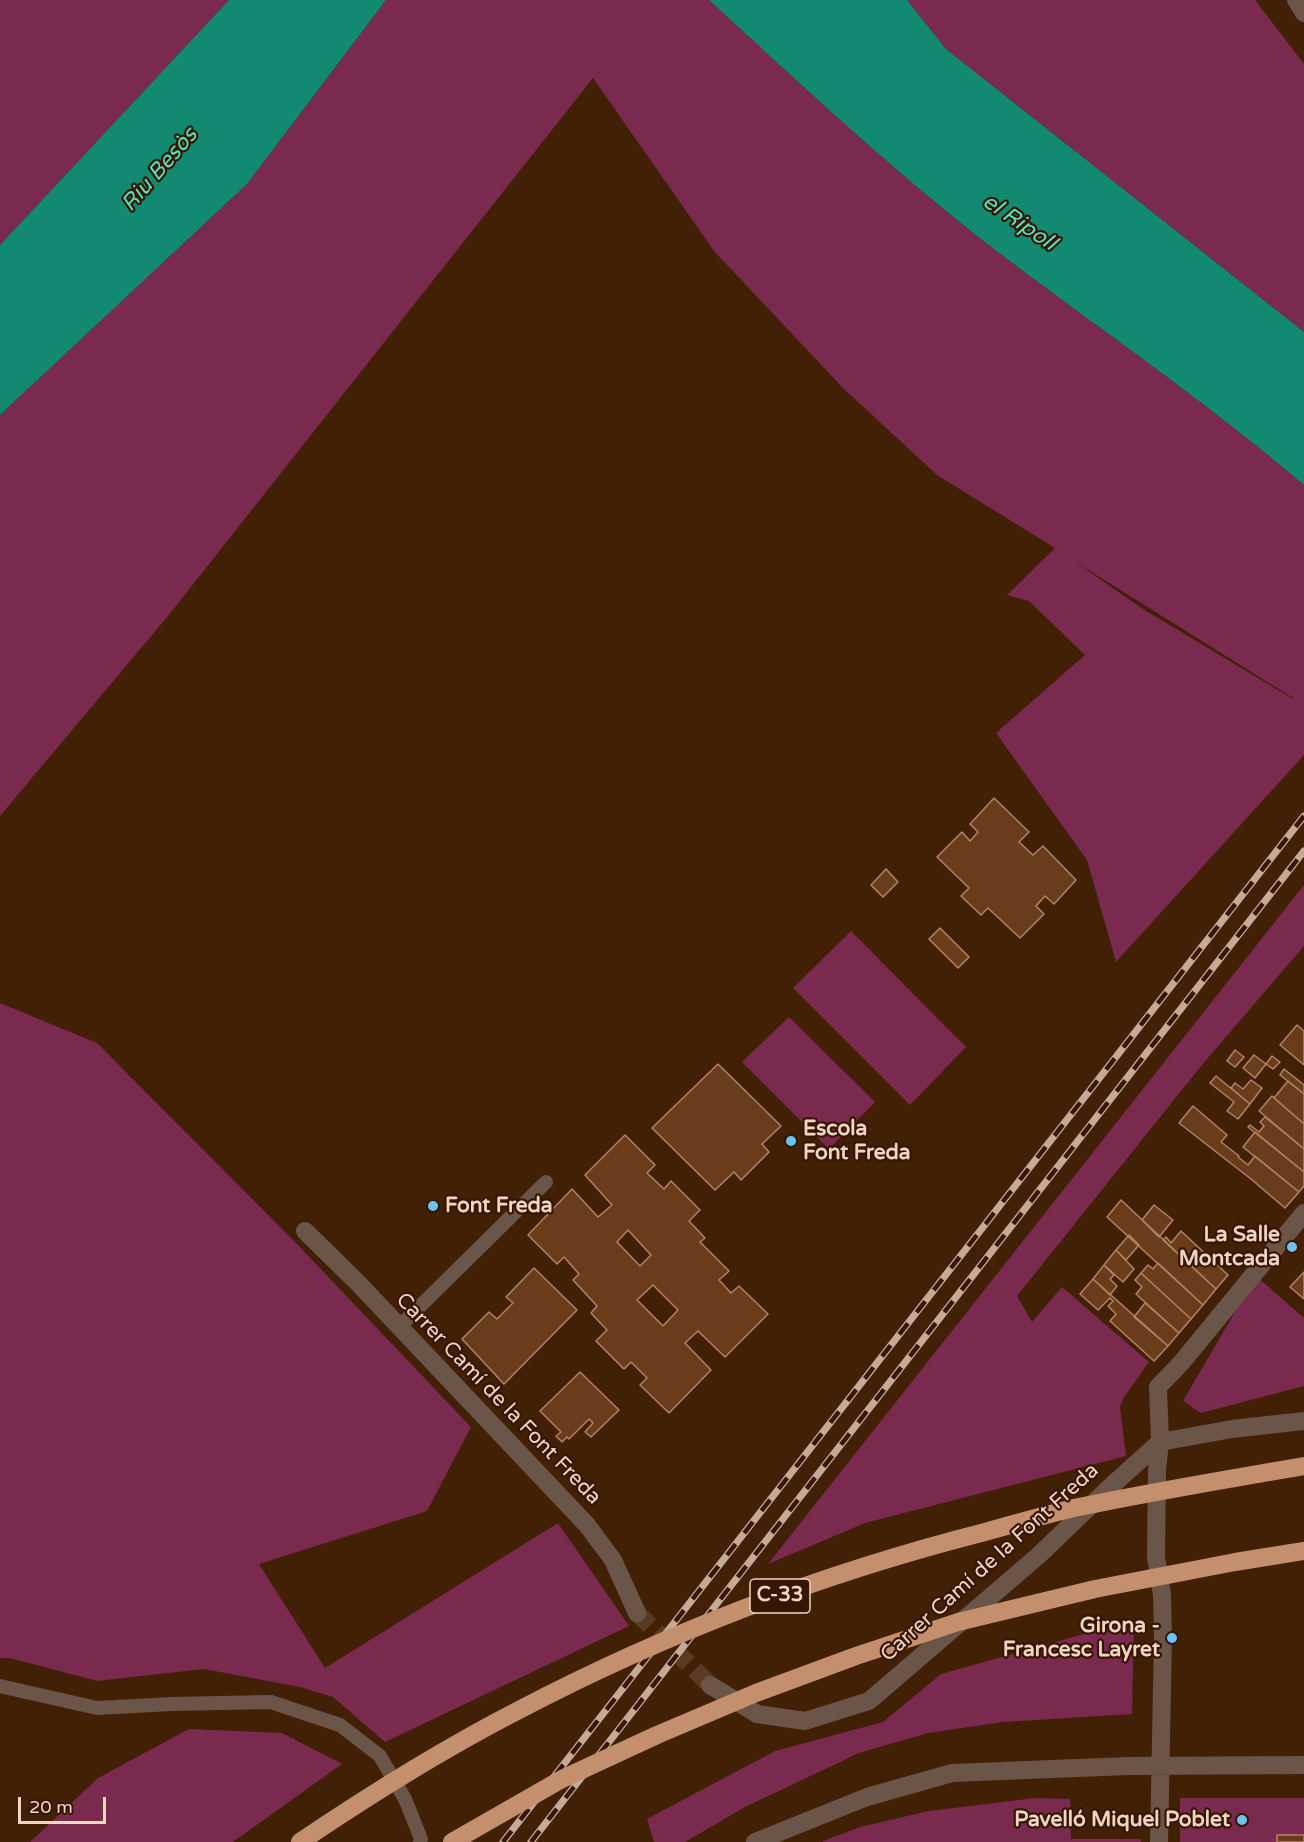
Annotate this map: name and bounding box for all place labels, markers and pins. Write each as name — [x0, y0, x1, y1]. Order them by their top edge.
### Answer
place label: Escola Font Freda — [803, 1116, 911, 1166]
marker: Escola Font Freda — [784, 1134, 798, 1148]
place label: Font Freda — [445, 1193, 553, 1219]
marker: Font Freda — [426, 1199, 440, 1213]
place label: La Salle Montcada — [1179, 1222, 1280, 1272]
marker: La Salle Montcada — [1285, 1240, 1299, 1254]
place label: Girona - Francesc Layret — [1003, 1613, 1160, 1663]
marker: Girona - Francesc Layret — [1165, 1631, 1179, 1645]
place label: Pavelló Miquel Poblet — [1014, 1807, 1230, 1833]
marker: Pavelló Miquel Poblet — [1235, 1813, 1249, 1827]

